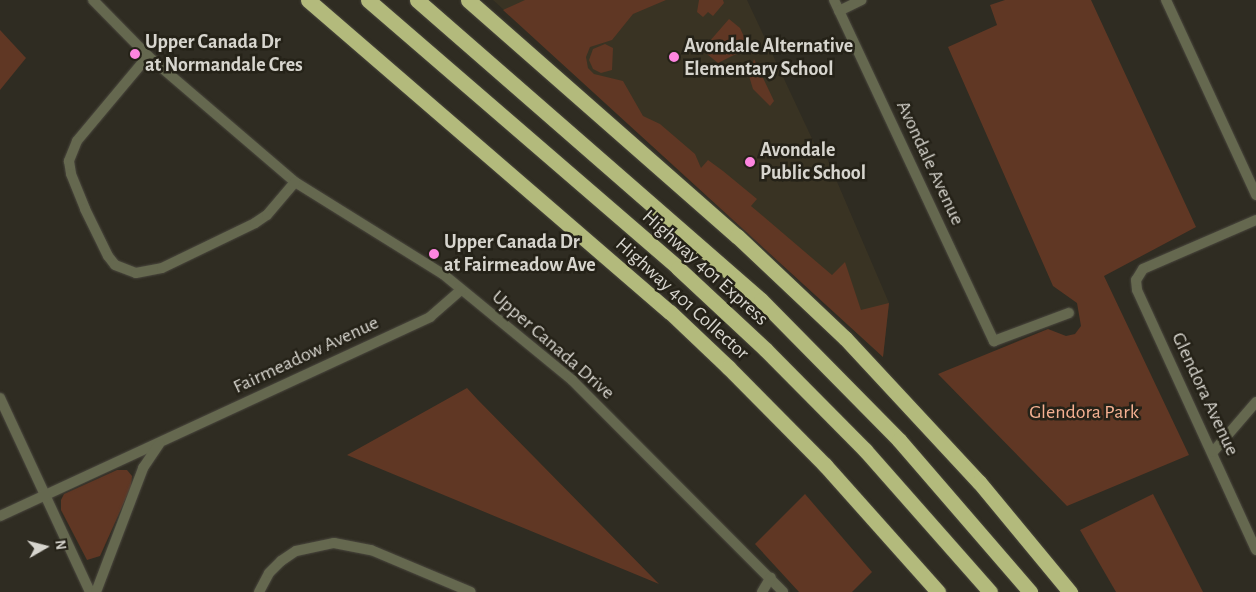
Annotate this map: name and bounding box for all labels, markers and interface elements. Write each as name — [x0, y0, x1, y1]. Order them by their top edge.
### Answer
place label: Upper Canada Dr at Normandale Cres — [145, 30, 303, 77]
place label: Avondale Alternative Elementary School — [684, 34, 853, 81]
marker: Upper Canada Dr at Normandale Cres — [129, 48, 141, 60]
marker: Avondale Alternative Elementary School — [668, 51, 680, 63]
street label: Avondale Avenue — [891, 97, 969, 229]
place label: Avondale Public School — [760, 138, 866, 185]
marker: Avondale Public School — [744, 156, 756, 168]
street label: Highway 401 Express — [637, 205, 773, 331]
place label: Upper Canada Dr at Fairmeadow Ave — [444, 230, 596, 277]
street label: Highway 401 Collector — [610, 233, 754, 365]
marker: Upper Canada Dr at Fairmeadow Ave — [428, 248, 440, 260]
street label: Upper Canada Drive — [487, 285, 619, 405]
street label: Fairmeadow Avenue — [229, 311, 383, 399]
street label: Glendora Avenue — [1166, 328, 1244, 460]
park label: Glendora Park — [1029, 400, 1139, 424]
north arrow — [20, 522, 70, 572]
text: N — [52, 539, 67, 551]

